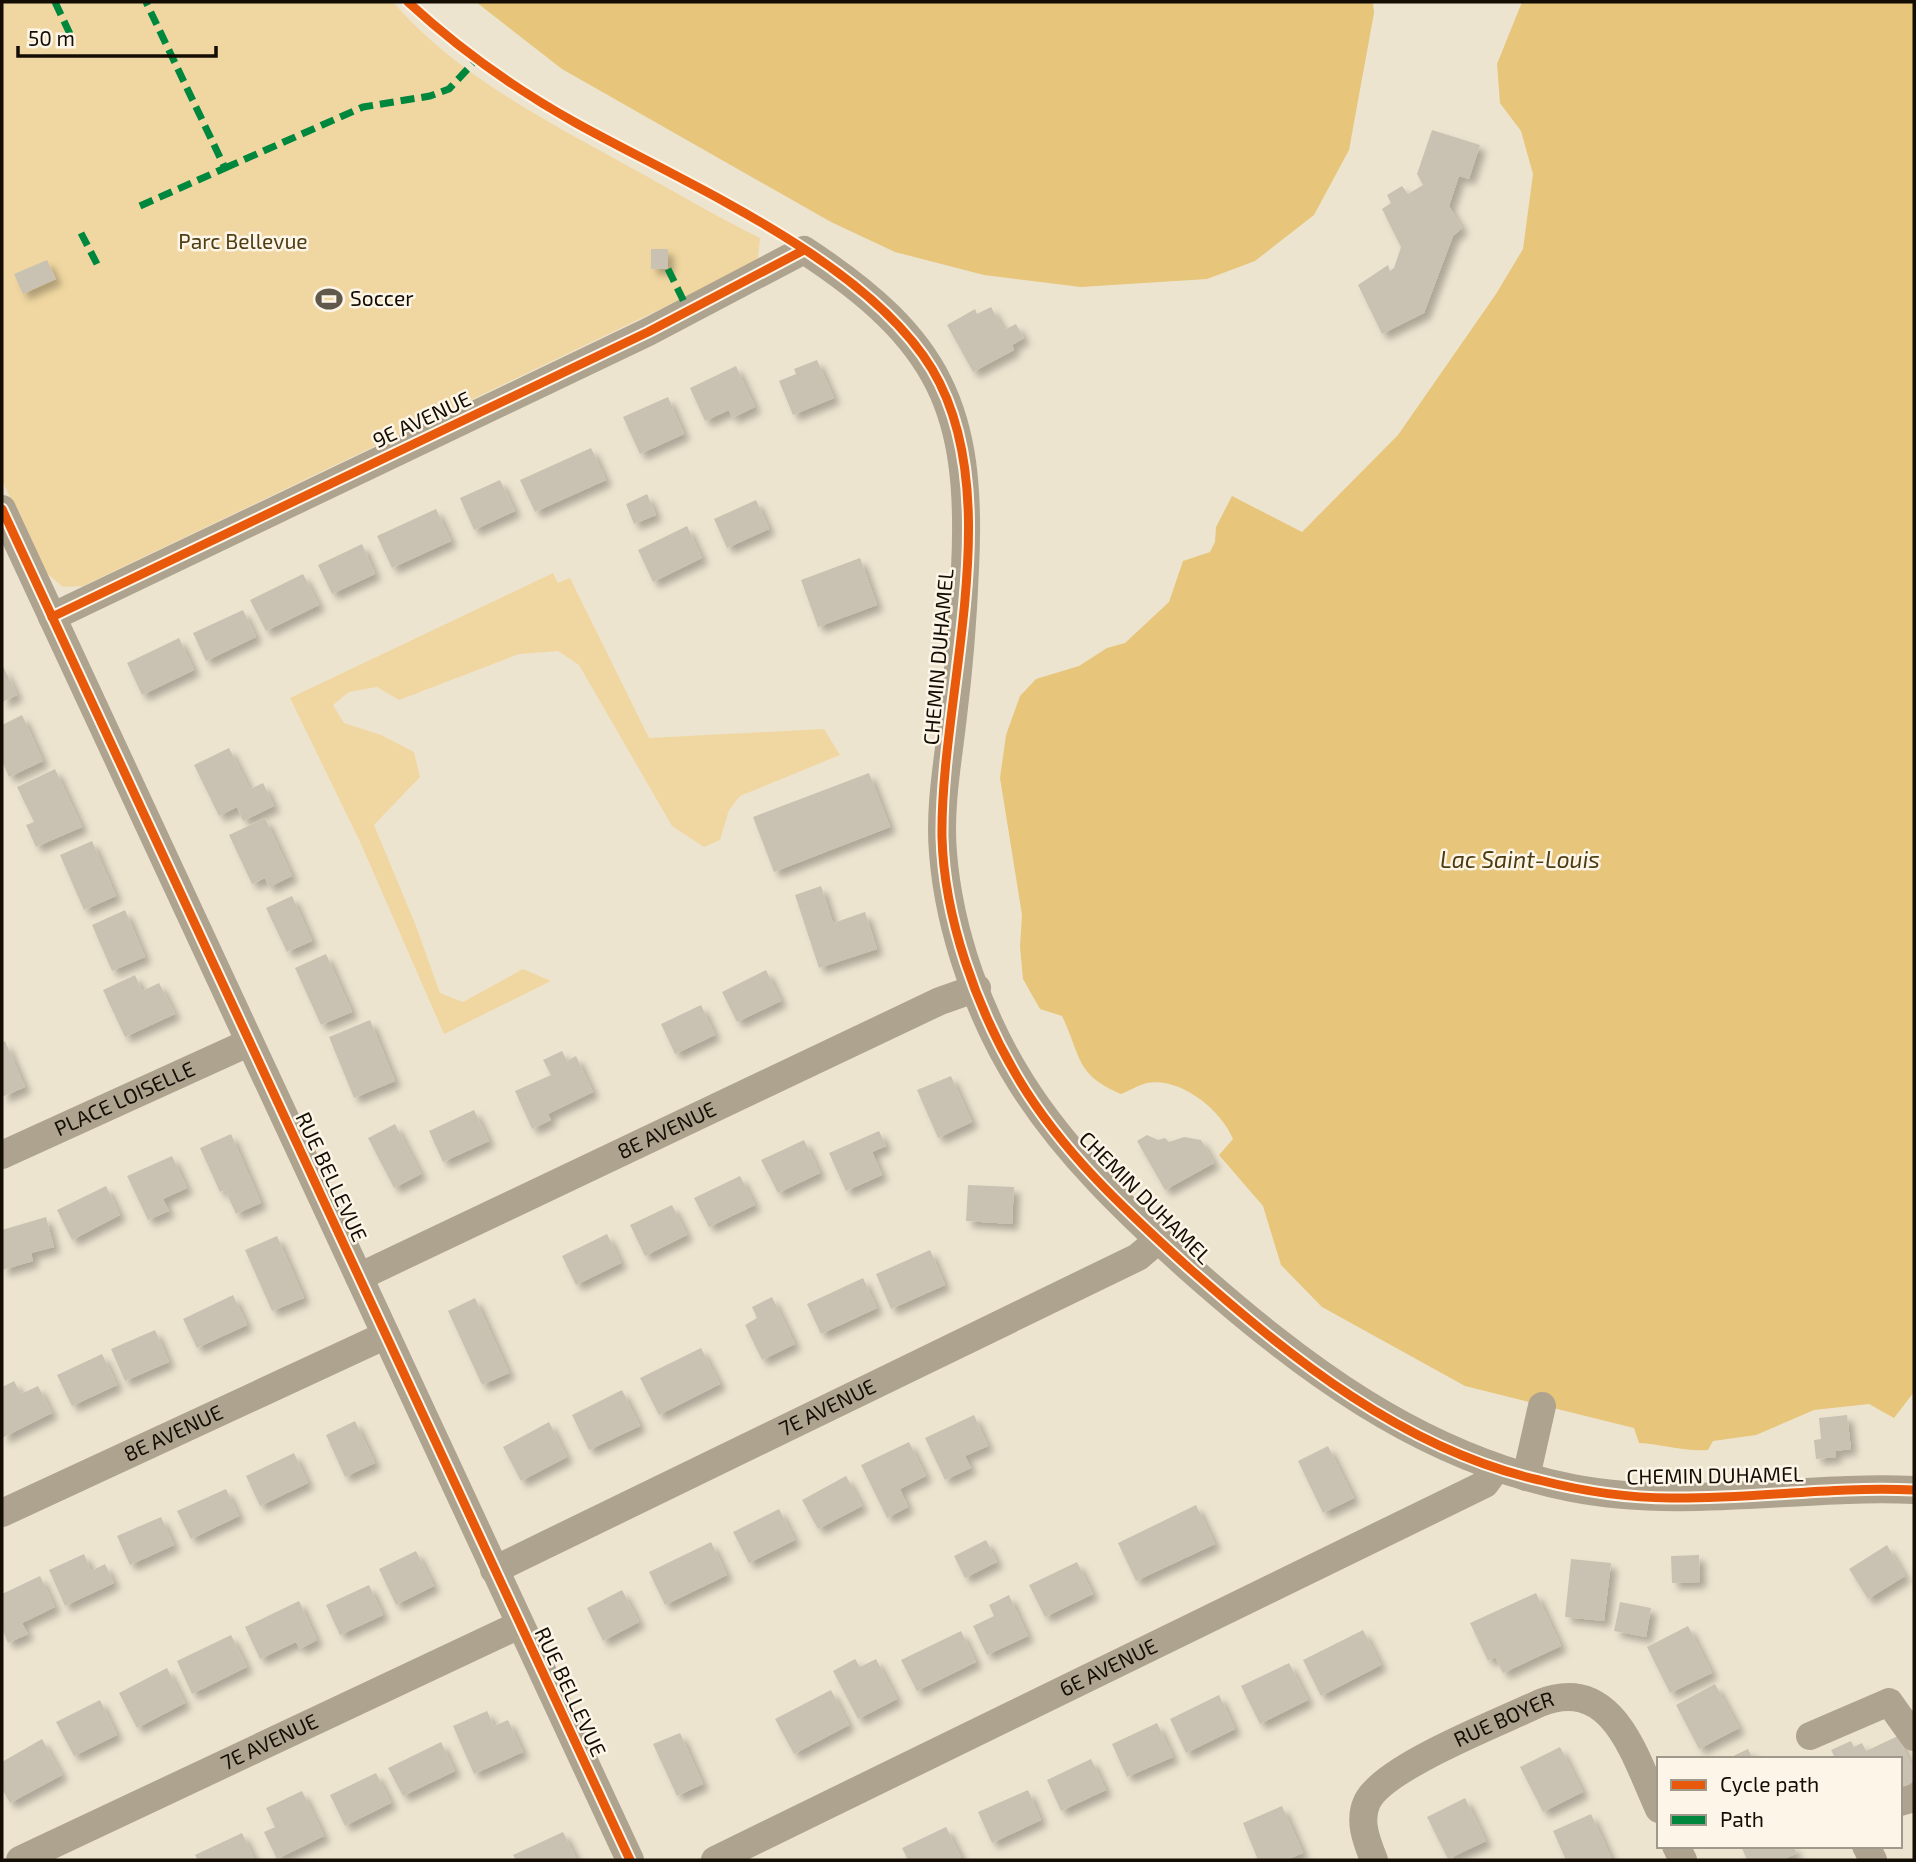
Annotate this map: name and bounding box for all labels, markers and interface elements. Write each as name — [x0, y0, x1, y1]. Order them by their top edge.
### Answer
scale bar — [18, 14, 215, 58]
text: 50 m — [28, 25, 75, 50]
park label: Parc Bellevue — [178, 228, 308, 253]
sports icon: Soccer — [314, 284, 344, 314]
place label: Soccer — [350, 285, 414, 310]
street label: 9E AVENUE — [368, 385, 474, 452]
street label: CHEMIN DUHAMEL — [917, 567, 958, 746]
water label: Lac Saint-Louis — [1440, 845, 1600, 873]
street label: PLACE LOISELLE — [50, 1055, 198, 1140]
street label: 8E AVENUE — [613, 1095, 720, 1163]
street label: RUE BELLEVUE — [291, 1108, 373, 1245]
street label: CHEMIN DUHAMEL — [1075, 1125, 1218, 1269]
street label: 7E AVENUE — [775, 1372, 879, 1440]
street label: 8E AVENUE — [119, 1399, 226, 1466]
street label: CHEMIN DUHAMEL — [1626, 1460, 1804, 1489]
street label: RUE BELLEVUE — [530, 1623, 612, 1760]
street label: 6E AVENUE — [1055, 1632, 1161, 1701]
street label: RUE BOYER — [1449, 1685, 1557, 1751]
street label: 7E AVENUE — [217, 1708, 322, 1775]
legend — [1657, 1757, 1902, 1848]
text: Cycle path — [1720, 1771, 1819, 1796]
text: Path — [1720, 1806, 1764, 1831]

